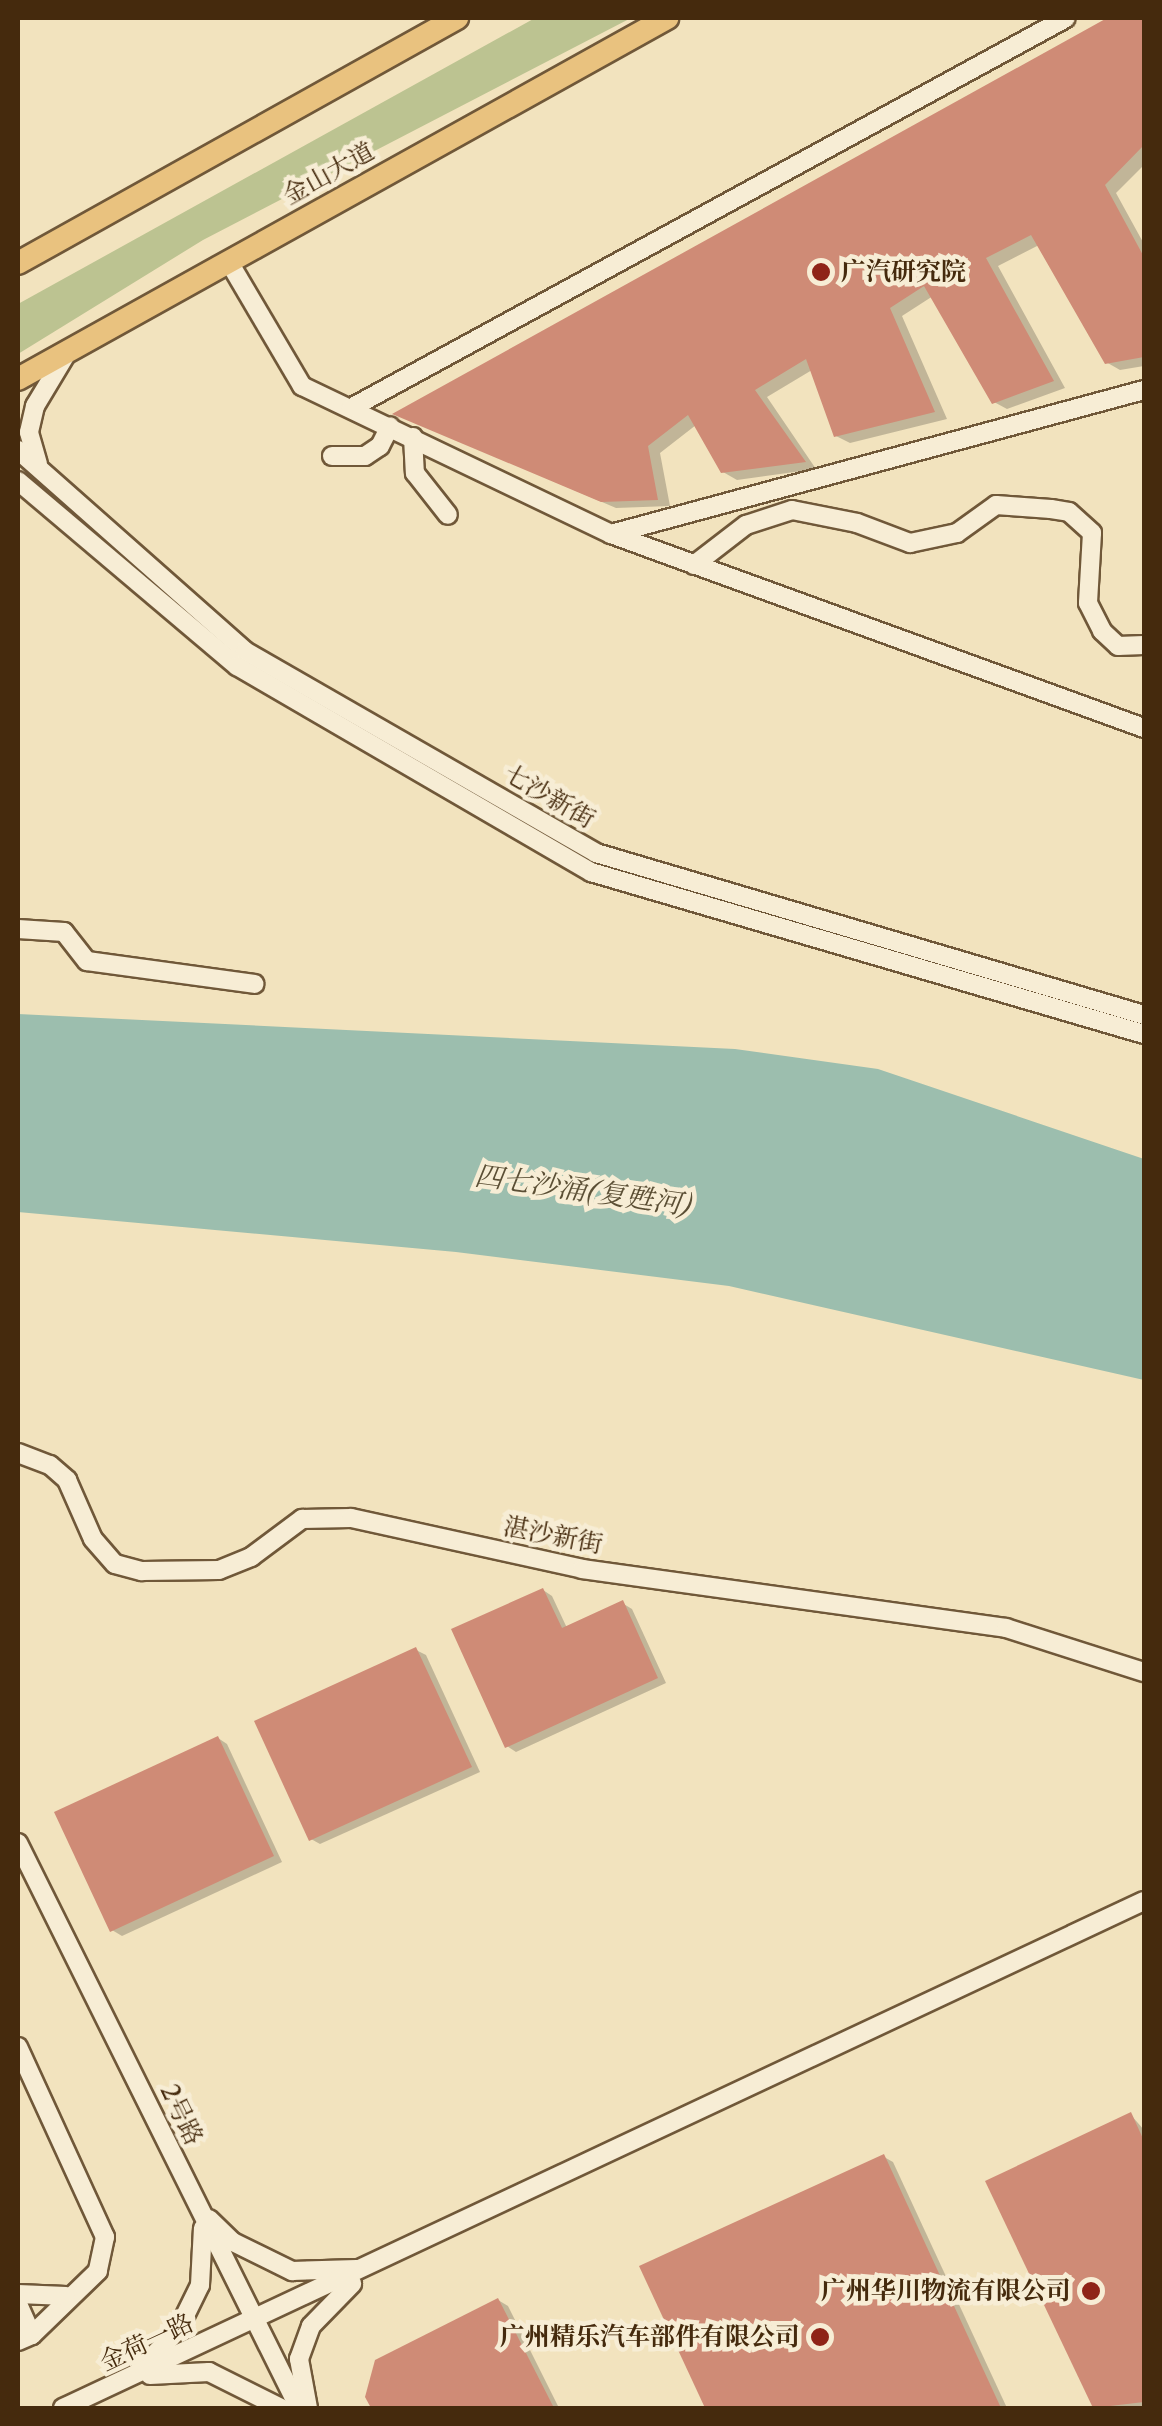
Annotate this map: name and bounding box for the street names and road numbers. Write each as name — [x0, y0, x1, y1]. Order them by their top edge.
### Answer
street label: 金山大道 — [278, 137, 380, 211]
street label: 七沙新街 — [498, 759, 600, 835]
street label: 湛沙新街 — [501, 1512, 605, 1560]
street label: 2号路 — [153, 2079, 209, 2151]
street label: 金荷一路 — [95, 2308, 199, 2378]

